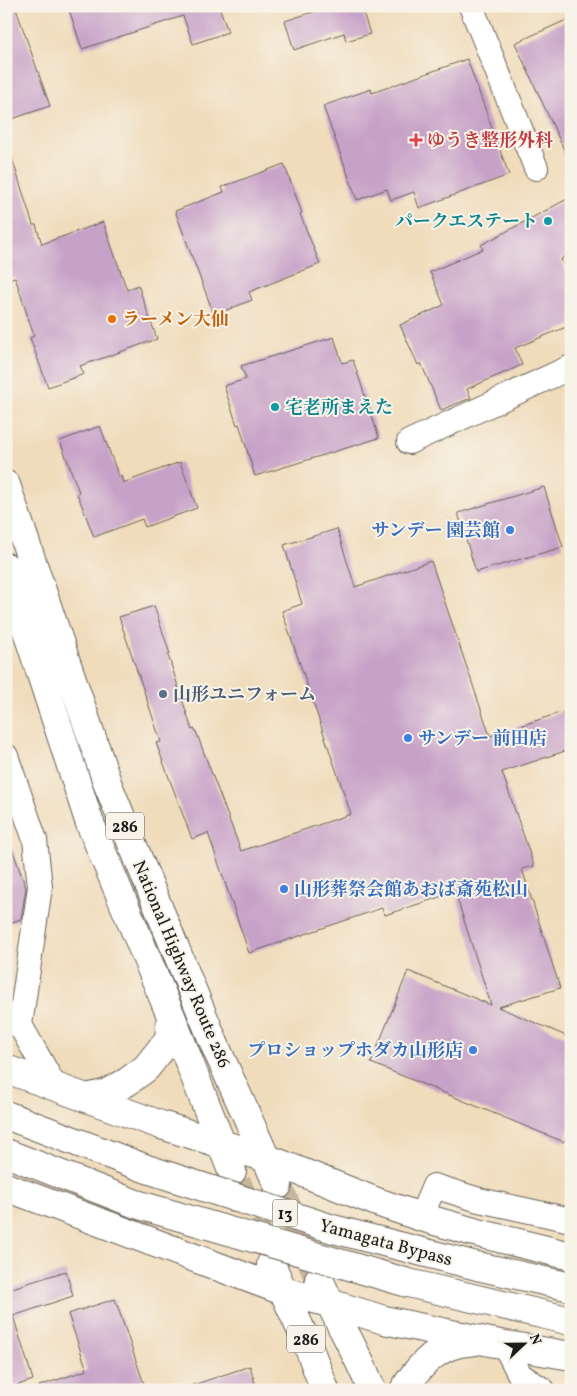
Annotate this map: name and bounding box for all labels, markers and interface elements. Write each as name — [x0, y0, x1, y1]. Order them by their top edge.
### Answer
place label: ゆうき整形外科 — [427, 129, 553, 154]
marker: ゆうき整形外科 — [409, 133, 423, 147]
place label: パークエステート — [395, 210, 538, 235]
marker: パークエステート — [542, 215, 554, 227]
place label: ラーメン大仙 — [122, 308, 229, 333]
marker: ラーメン大仙 — [106, 313, 118, 325]
place label: 宅老所まえた — [285, 396, 393, 421]
marker: 宅老所まえた — [269, 401, 281, 413]
place label: サンデー 園芸館 — [371, 519, 500, 544]
marker: サンデー 園芸館 — [504, 524, 516, 536]
place label: 山形ユニフォーム — [173, 683, 316, 708]
marker: 山形ユニフォーム — [157, 688, 169, 700]
place label: サンデー 前田店 — [418, 727, 547, 752]
marker: サンデー 前田店 — [402, 732, 414, 744]
road number: 286 — [106, 812, 144, 839]
street label: National Highway Route 286 — [125, 857, 236, 1072]
place label: 山形葬祭会館あおば斎苑松山 — [294, 878, 528, 903]
marker: 山形葬祭会館あおば斎苑松山 — [278, 883, 290, 895]
place label: プロショップホダカ山形店 — [247, 1039, 463, 1064]
marker: プロショップホダカ山形店 — [467, 1044, 479, 1056]
road number: 13 — [272, 1200, 298, 1226]
street label: Yamagata Bypass — [316, 1214, 455, 1273]
north arrow — [500, 1318, 550, 1368]
road number: 286 — [287, 1326, 325, 1352]
text: N — [524, 1331, 545, 1348]

